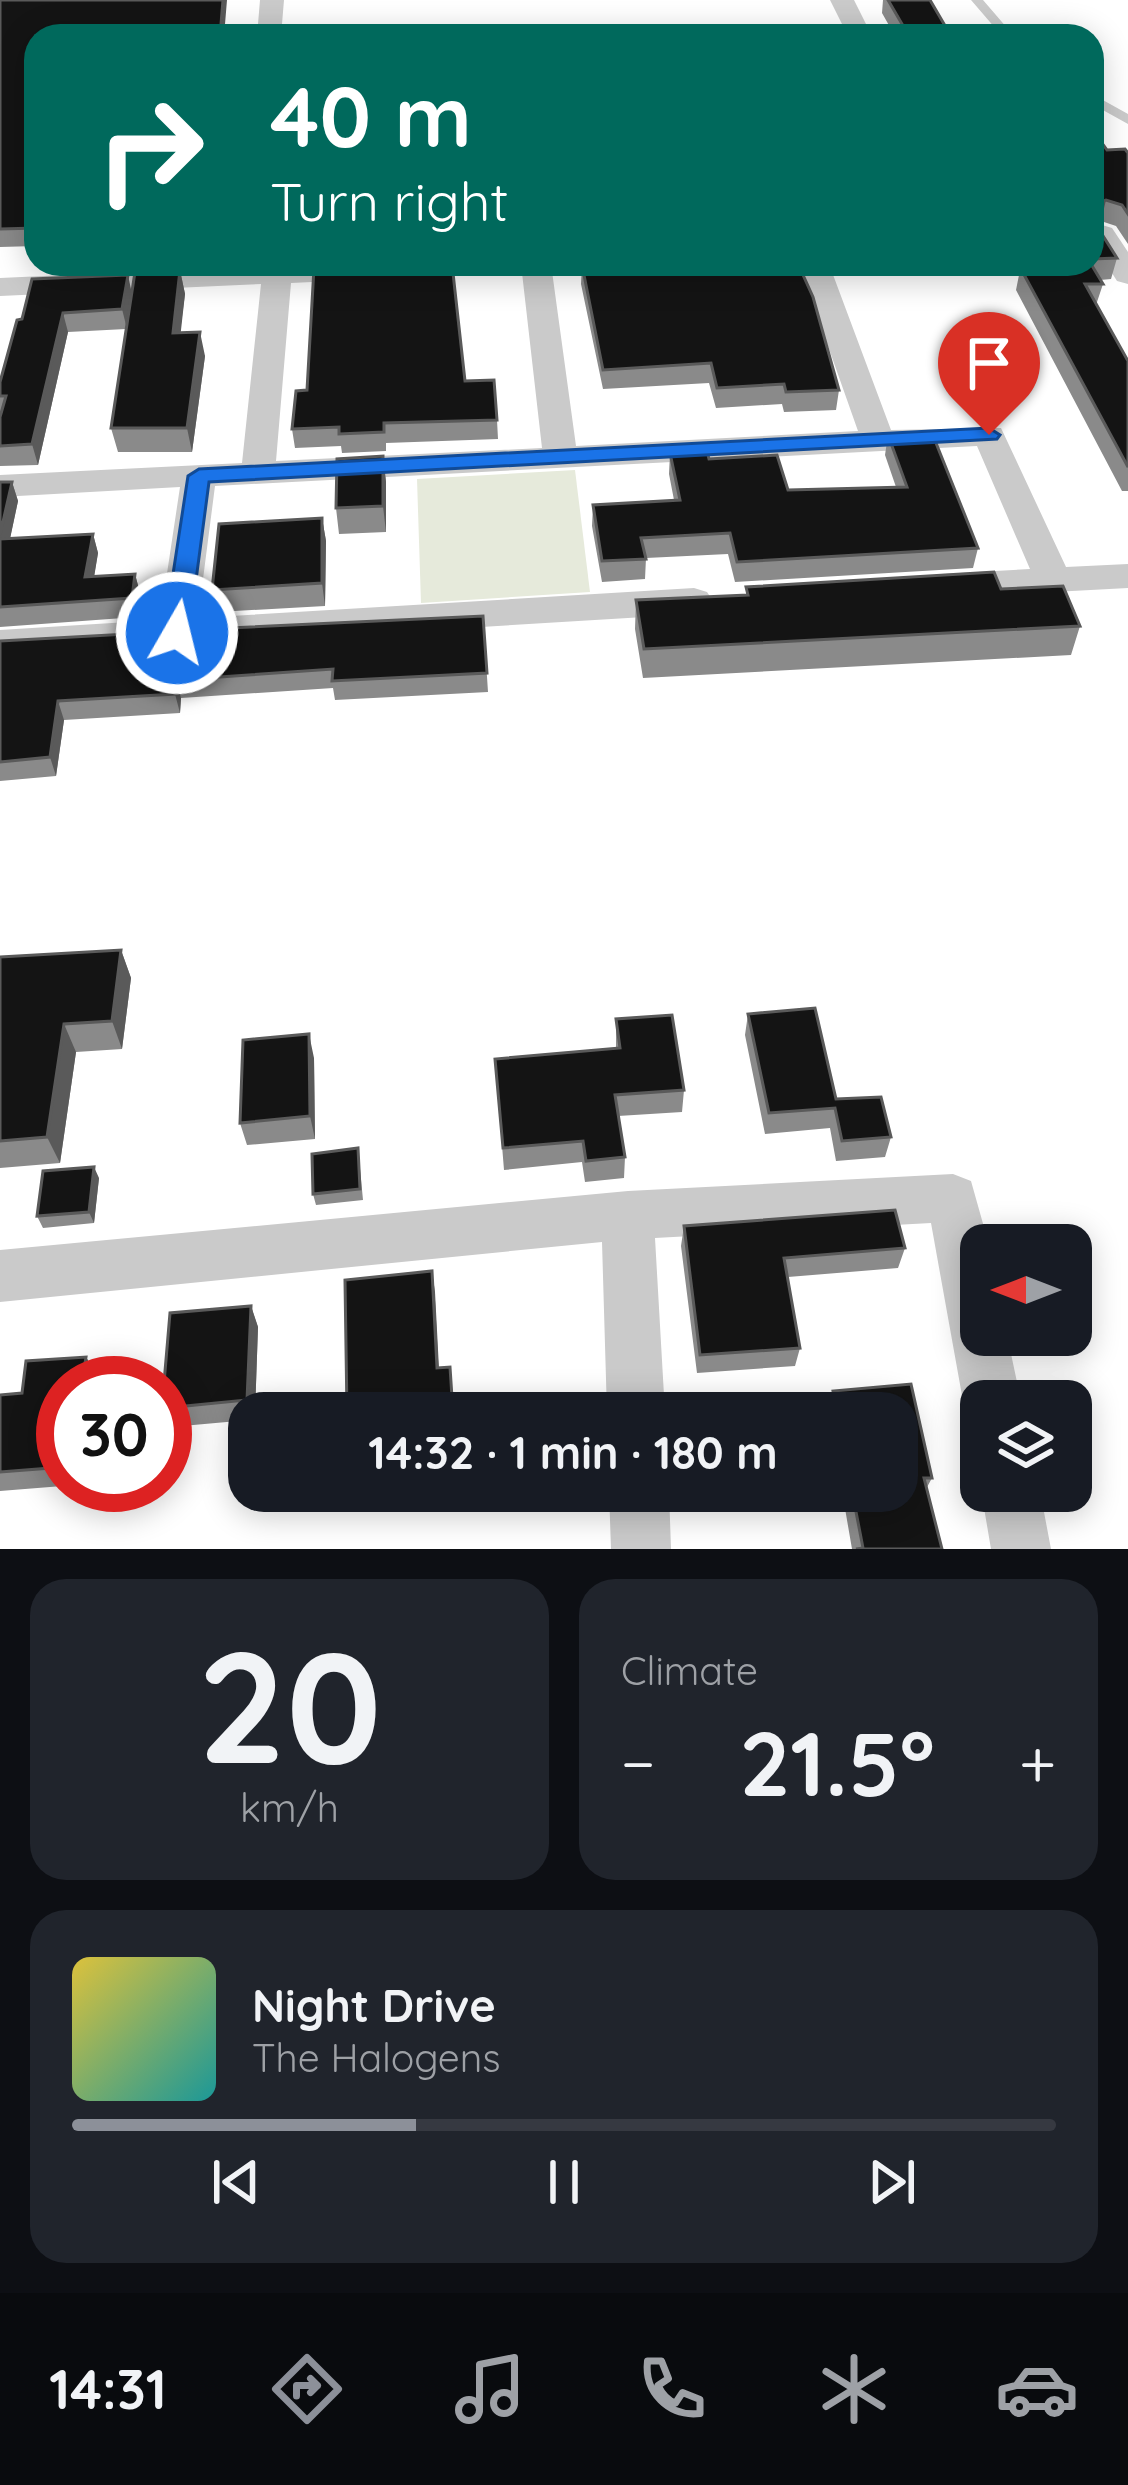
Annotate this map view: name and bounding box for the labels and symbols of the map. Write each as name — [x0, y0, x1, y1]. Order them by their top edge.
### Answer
pin — [938, 312, 1040, 435]
position arrow — [114, 570, 240, 696]
north arrow — [960, 1224, 1092, 1356]
speed limit sign: 30 — [36, 1356, 192, 1512]

